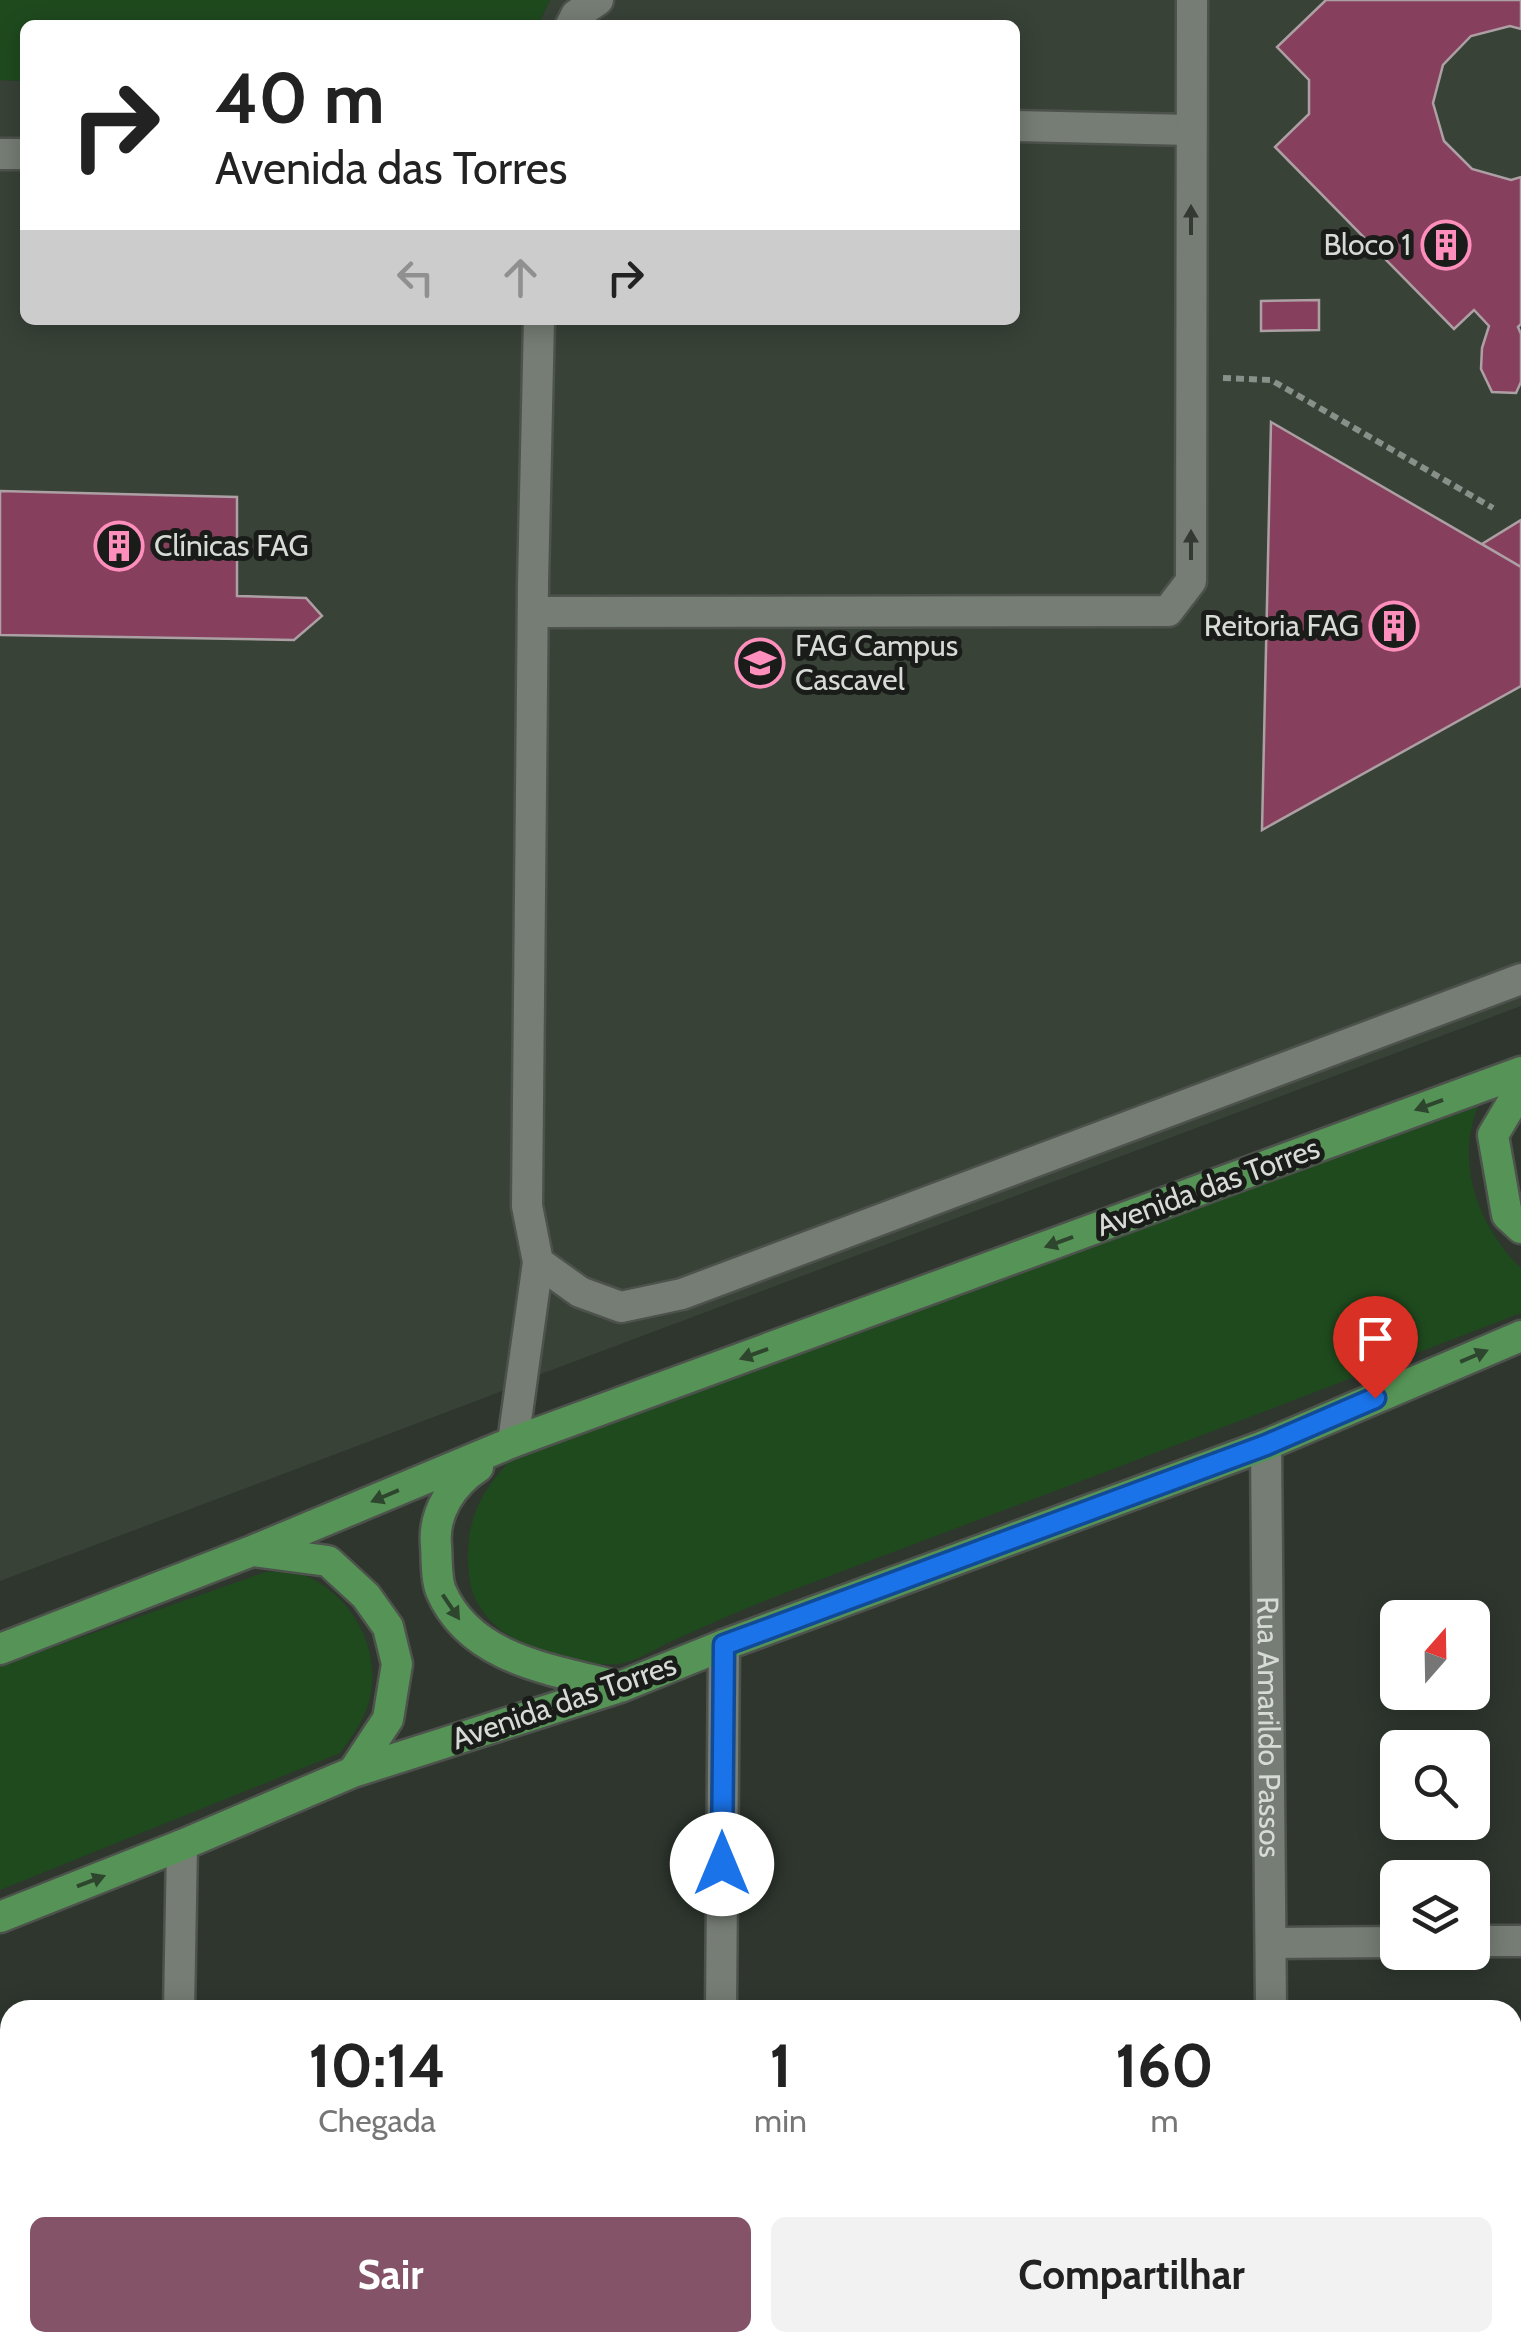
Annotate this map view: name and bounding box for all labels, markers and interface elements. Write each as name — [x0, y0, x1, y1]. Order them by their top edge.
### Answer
text: 40 m — [215, 55, 384, 141]
icon: right — [50, 60, 180, 190]
text: Avenida das Torres — [215, 141, 567, 195]
one-way arrow — [1183, 203, 1199, 235]
building icon: Bloco 1 — [1420, 219, 1472, 271]
place label: Bloco 1 — [1323, 226, 1411, 263]
icon: left — [388, 250, 443, 305]
icon: ahead — [493, 250, 548, 305]
icon: right — [598, 250, 653, 305]
building icon: Clínicas FAG — [93, 520, 145, 572]
place label: Clínicas FAG — [154, 527, 309, 564]
one-way arrow — [1183, 528, 1199, 560]
building icon: Reitoria FAG — [1368, 600, 1420, 652]
place label: Reitoria FAG — [1204, 607, 1359, 644]
place label: FAG Campus Cascavel — [795, 627, 958, 698]
school or university icon: FAG Campus Cascavel — [734, 637, 786, 689]
one-way arrow — [1414, 1098, 1444, 1113]
street label: Avenida das Torres — [1091, 1129, 1325, 1244]
one-way arrow — [1043, 1235, 1073, 1250]
pin — [1333, 1296, 1418, 1399]
icon: arrive — [1348, 1311, 1403, 1366]
one-way arrow — [738, 1347, 768, 1362]
one-way arrow — [1459, 1348, 1489, 1364]
one-way arrow — [370, 1488, 400, 1504]
one-way arrow — [442, 1593, 460, 1620]
street label: Rua Amarildo Passos — [1249, 1596, 1289, 1858]
north arrow — [1380, 1600, 1490, 1710]
map controls — [1380, 1600, 1490, 1970]
street label: Avenida das Torres — [447, 1646, 681, 1757]
button: search — [1380, 1730, 1490, 1840]
position arrow — [670, 1812, 774, 1916]
button: layers — [1380, 1860, 1490, 1970]
one-way arrow — [76, 1873, 106, 1888]
text: 10:14 — [308, 2029, 446, 2102]
text: 1 — [769, 2029, 792, 2102]
text: 160 — [1115, 2029, 1214, 2102]
text: Chegada — [318, 2101, 436, 2140]
text: min — [754, 2101, 807, 2140]
text: m — [1150, 2101, 1178, 2140]
button: Sair — [30, 2217, 751, 2332]
button: Compartilhar — [771, 2217, 1492, 2332]

